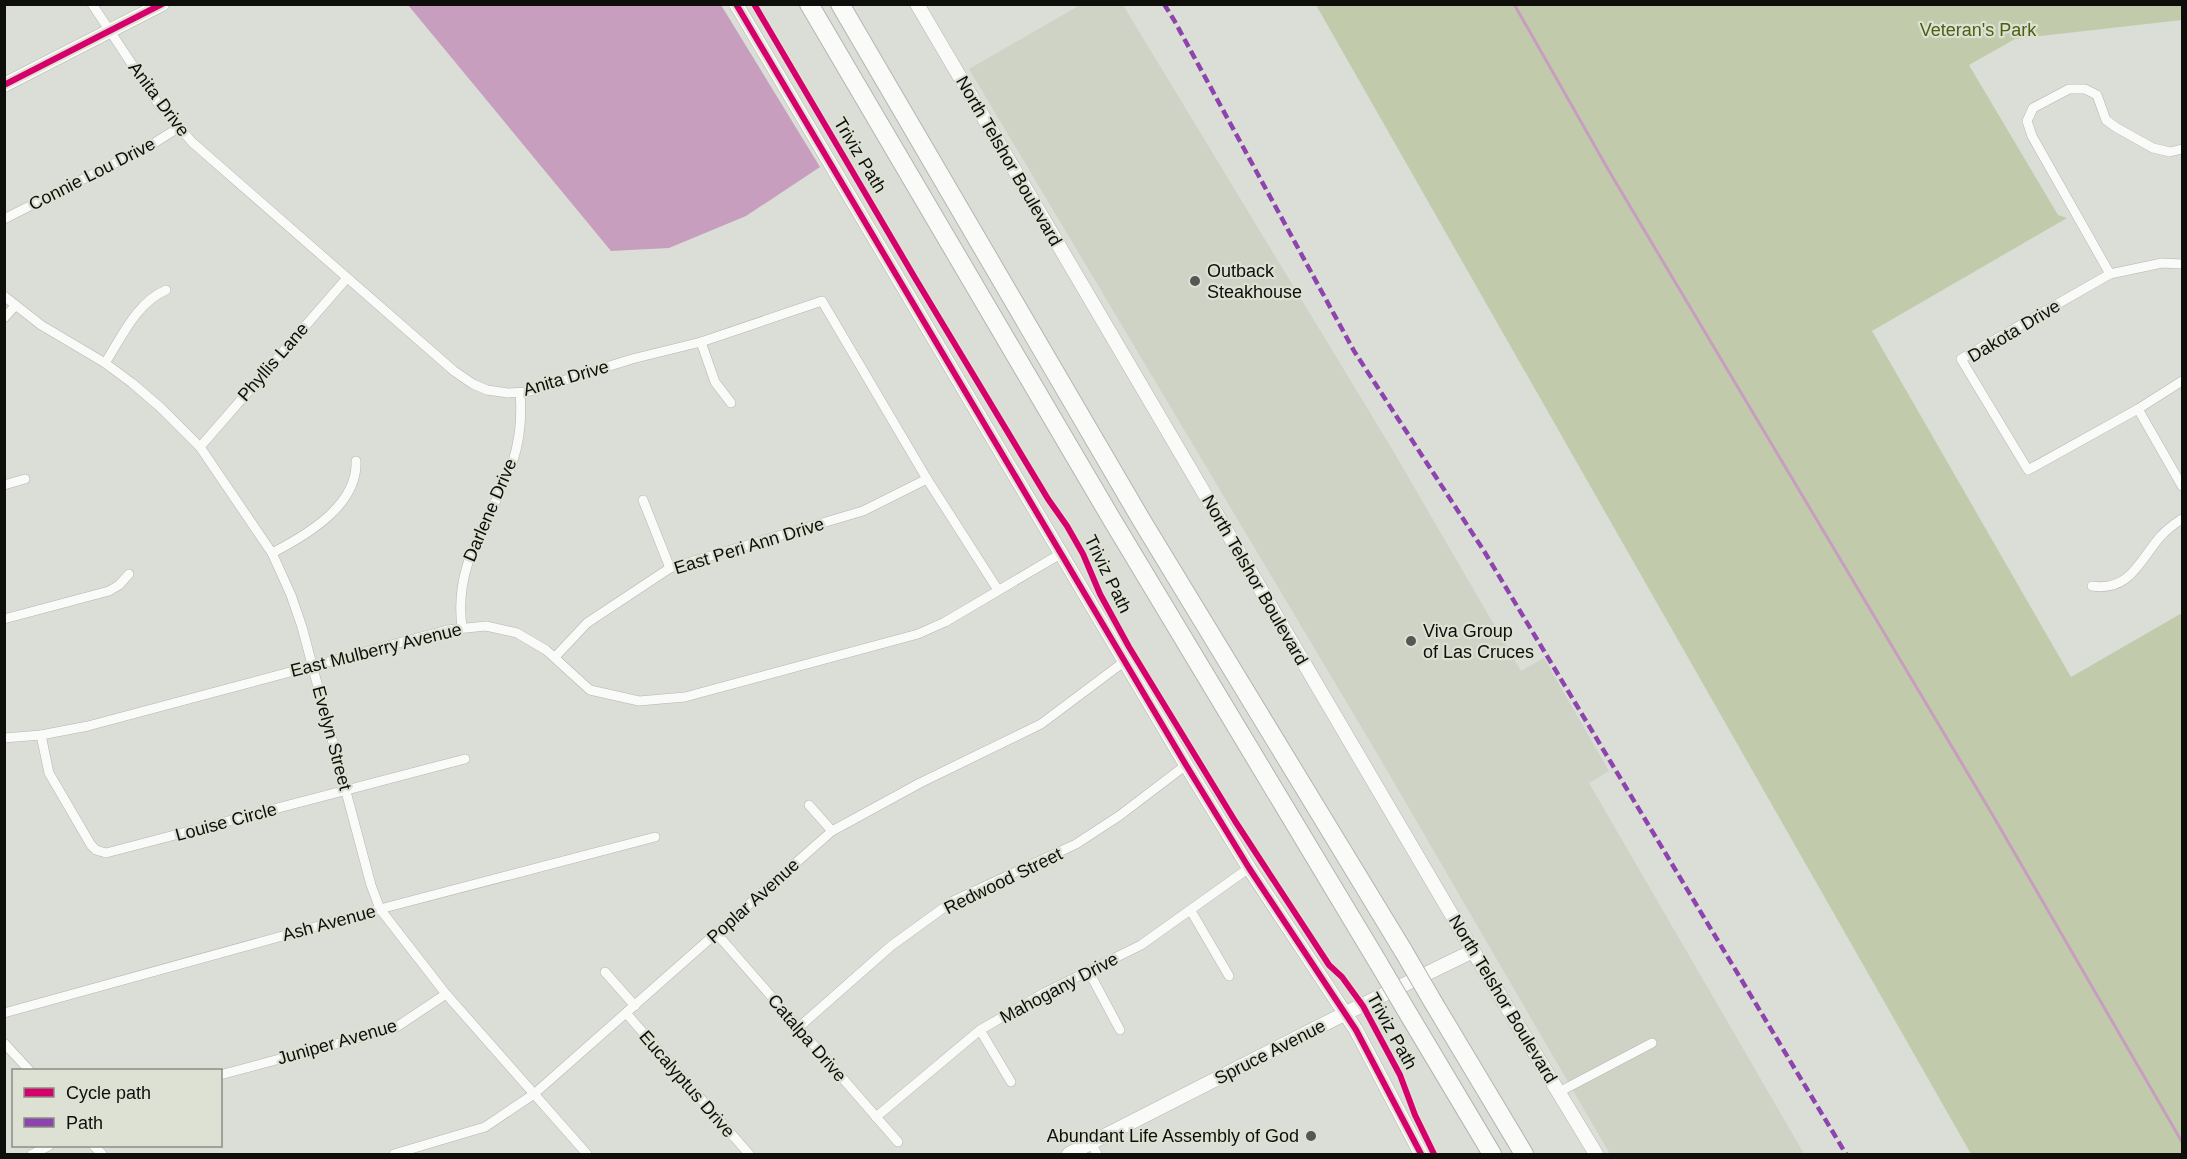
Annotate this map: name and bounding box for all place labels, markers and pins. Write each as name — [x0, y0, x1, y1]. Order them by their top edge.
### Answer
place label: Outback Steakhouse — [1207, 261, 1302, 302]
marker: Outback Steakhouse — [1188, 274, 1202, 288]
place label: Viva Group of Las Cruces — [1423, 621, 1534, 662]
marker: Viva Group of Las Cruces — [1404, 634, 1418, 648]
place label: Abundant Life Assembly of God — [1047, 1126, 1299, 1146]
marker: Abundant Life Assembly of God — [1304, 1129, 1318, 1143]

